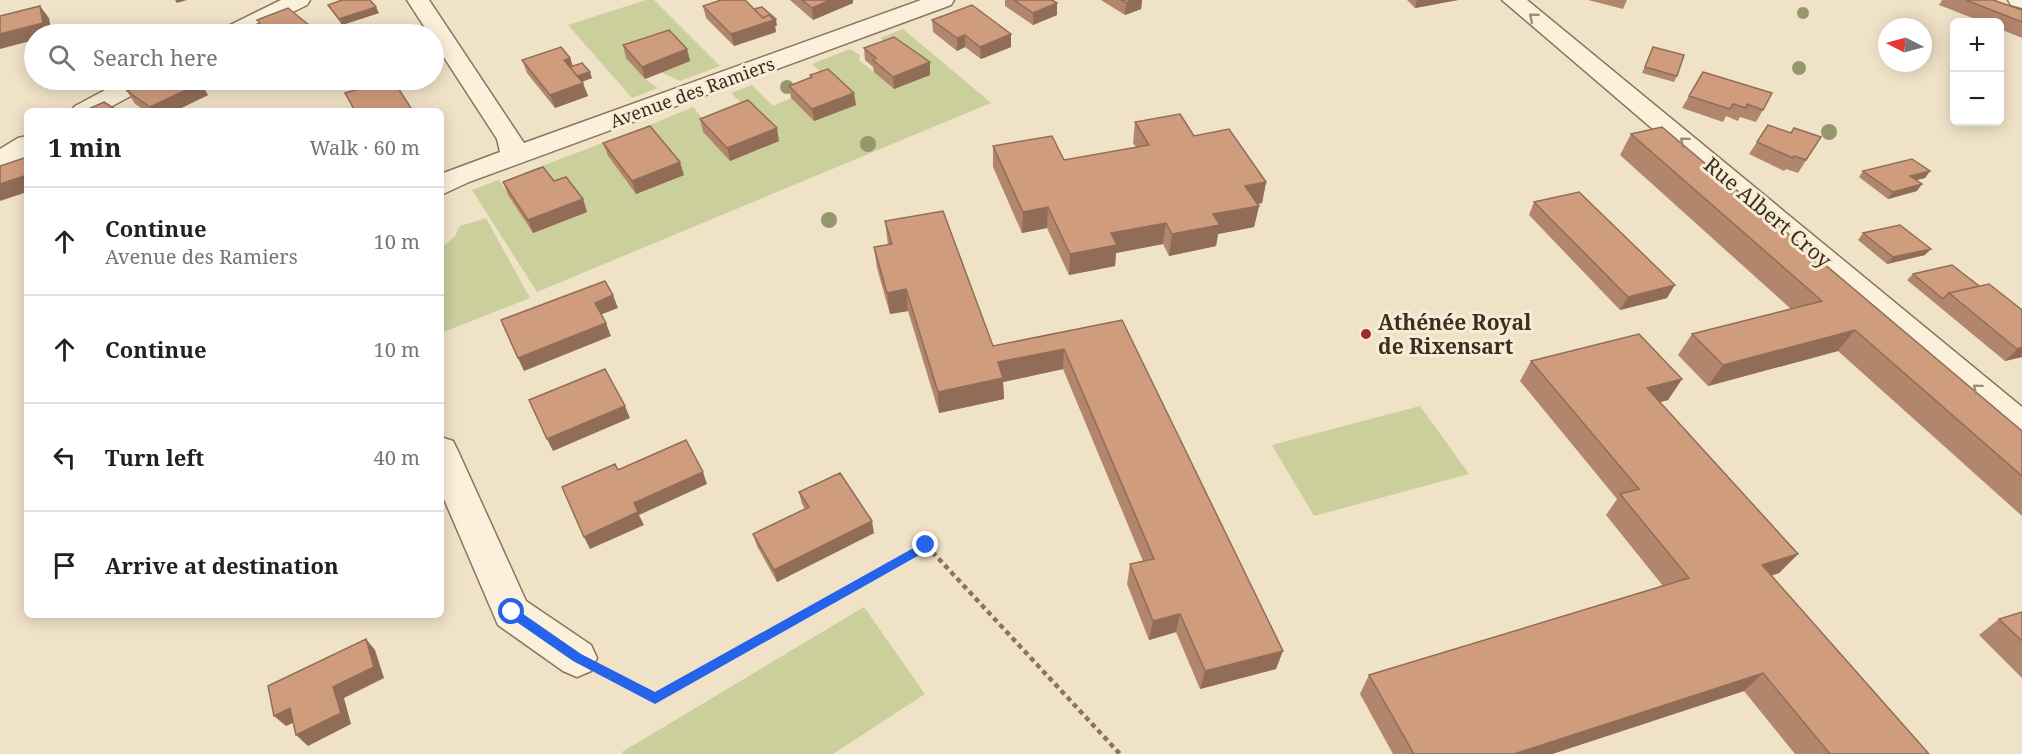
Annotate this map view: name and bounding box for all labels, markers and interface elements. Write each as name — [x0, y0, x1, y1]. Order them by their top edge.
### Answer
one-way arrow — [1529, 13, 1540, 24]
north arrow — [1878, 18, 1932, 72]
map controls — [1950, 18, 2004, 126]
button: + — [1950, 18, 2004, 72]
search box — [24, 24, 444, 90]
icon: search — [45, 41, 78, 74]
text: Search here — [93, 42, 218, 72]
street label: Avenue des Ramiers — [606, 51, 778, 133]
button: − — [1950, 72, 2004, 126]
text: 1 min — [48, 129, 122, 165]
text: Walk · 60 m — [309, 134, 420, 161]
one-way arrow — [1680, 137, 1691, 148]
street label: Rue Albert Croy — [1698, 150, 1838, 274]
text: Continue — [105, 213, 207, 243]
icon: ahead — [48, 225, 81, 258]
text: 10 m — [374, 228, 420, 255]
text: Avenue des Ramiers — [105, 243, 298, 270]
place label: Athénée Royal de Rixensart — [1378, 308, 1532, 360]
marker: Athénée Royal de Rixensart — [1359, 327, 1373, 341]
icon: ahead — [48, 333, 81, 366]
text: Continue — [105, 334, 207, 364]
text: 10 m — [374, 336, 420, 363]
one-way arrow — [1973, 385, 1984, 396]
icon: left — [48, 441, 81, 474]
text: Turn left — [105, 442, 204, 472]
text: 40 m — [374, 444, 420, 471]
route end — [912, 531, 938, 557]
icon: arrive — [48, 549, 81, 582]
text: Arrive at destination — [105, 550, 339, 580]
route start — [498, 598, 524, 624]

